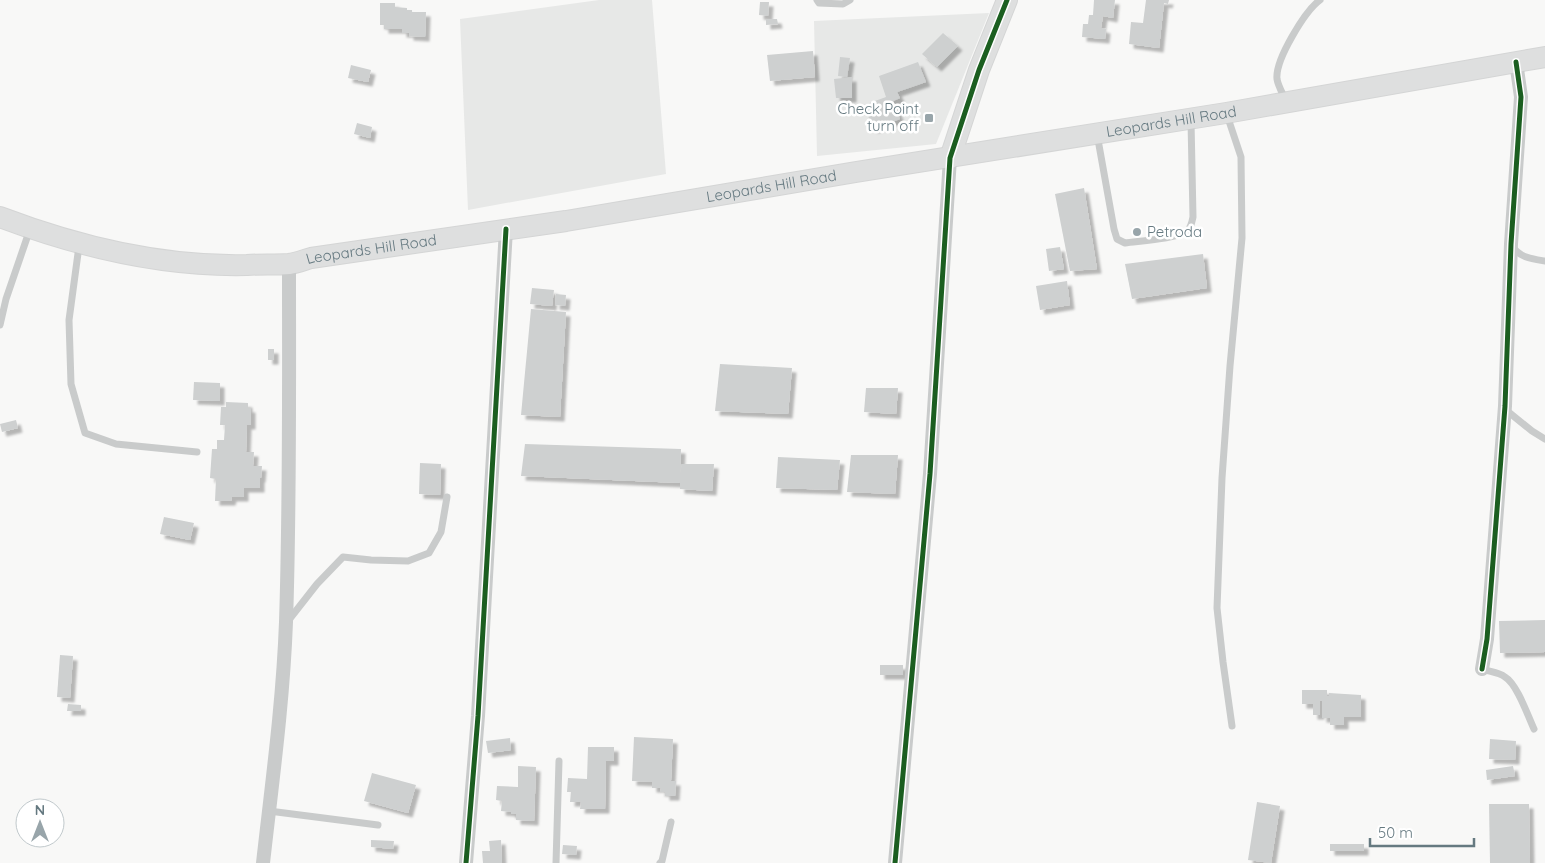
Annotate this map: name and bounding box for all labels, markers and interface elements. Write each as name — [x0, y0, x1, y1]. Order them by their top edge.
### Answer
place label: Check Point turn off — [838, 99, 919, 135]
street label: Leopards Hill Road — [1105, 101, 1238, 141]
marker: Check Point turn off — [923, 112, 935, 124]
street label: Leopards Hill Road — [705, 165, 838, 206]
place label: Petroda — [1147, 222, 1202, 241]
marker: Petroda — [1131, 226, 1143, 238]
street label: Leopards Hill Road — [304, 230, 438, 268]
north arrow — [15, 798, 65, 848]
text: N — [35, 801, 45, 819]
scale bar — [1370, 816, 1474, 848]
text: 50 m — [1378, 823, 1413, 842]

